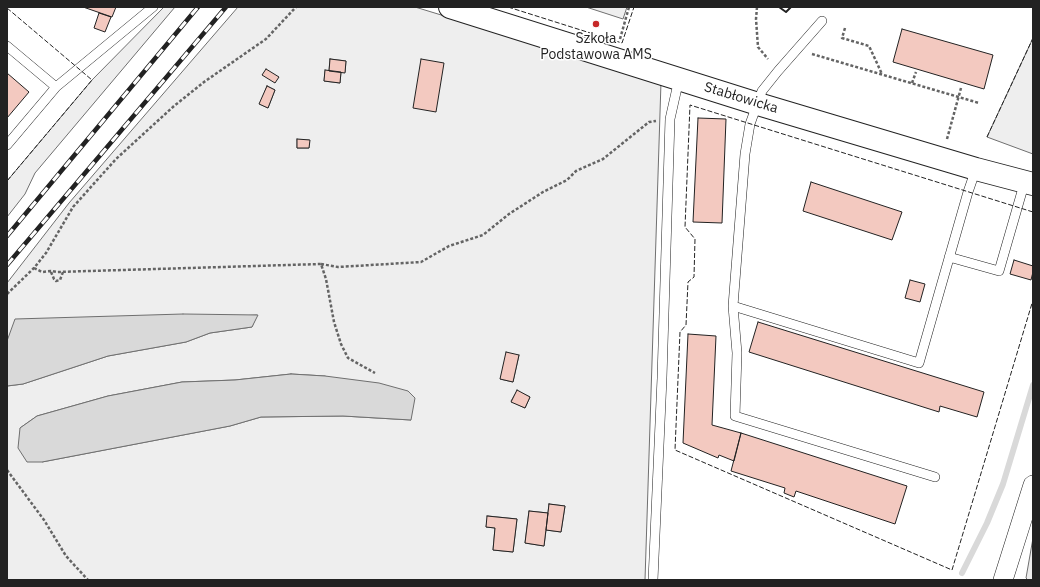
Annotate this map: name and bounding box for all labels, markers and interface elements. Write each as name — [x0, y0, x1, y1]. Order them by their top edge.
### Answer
marker: Szkoła Podstawowa AMS — [591, 19, 601, 29]
place label: Szkoła Podstawowa AMS — [540, 31, 652, 64]
street label: Stabłowicka — [702, 79, 780, 117]

